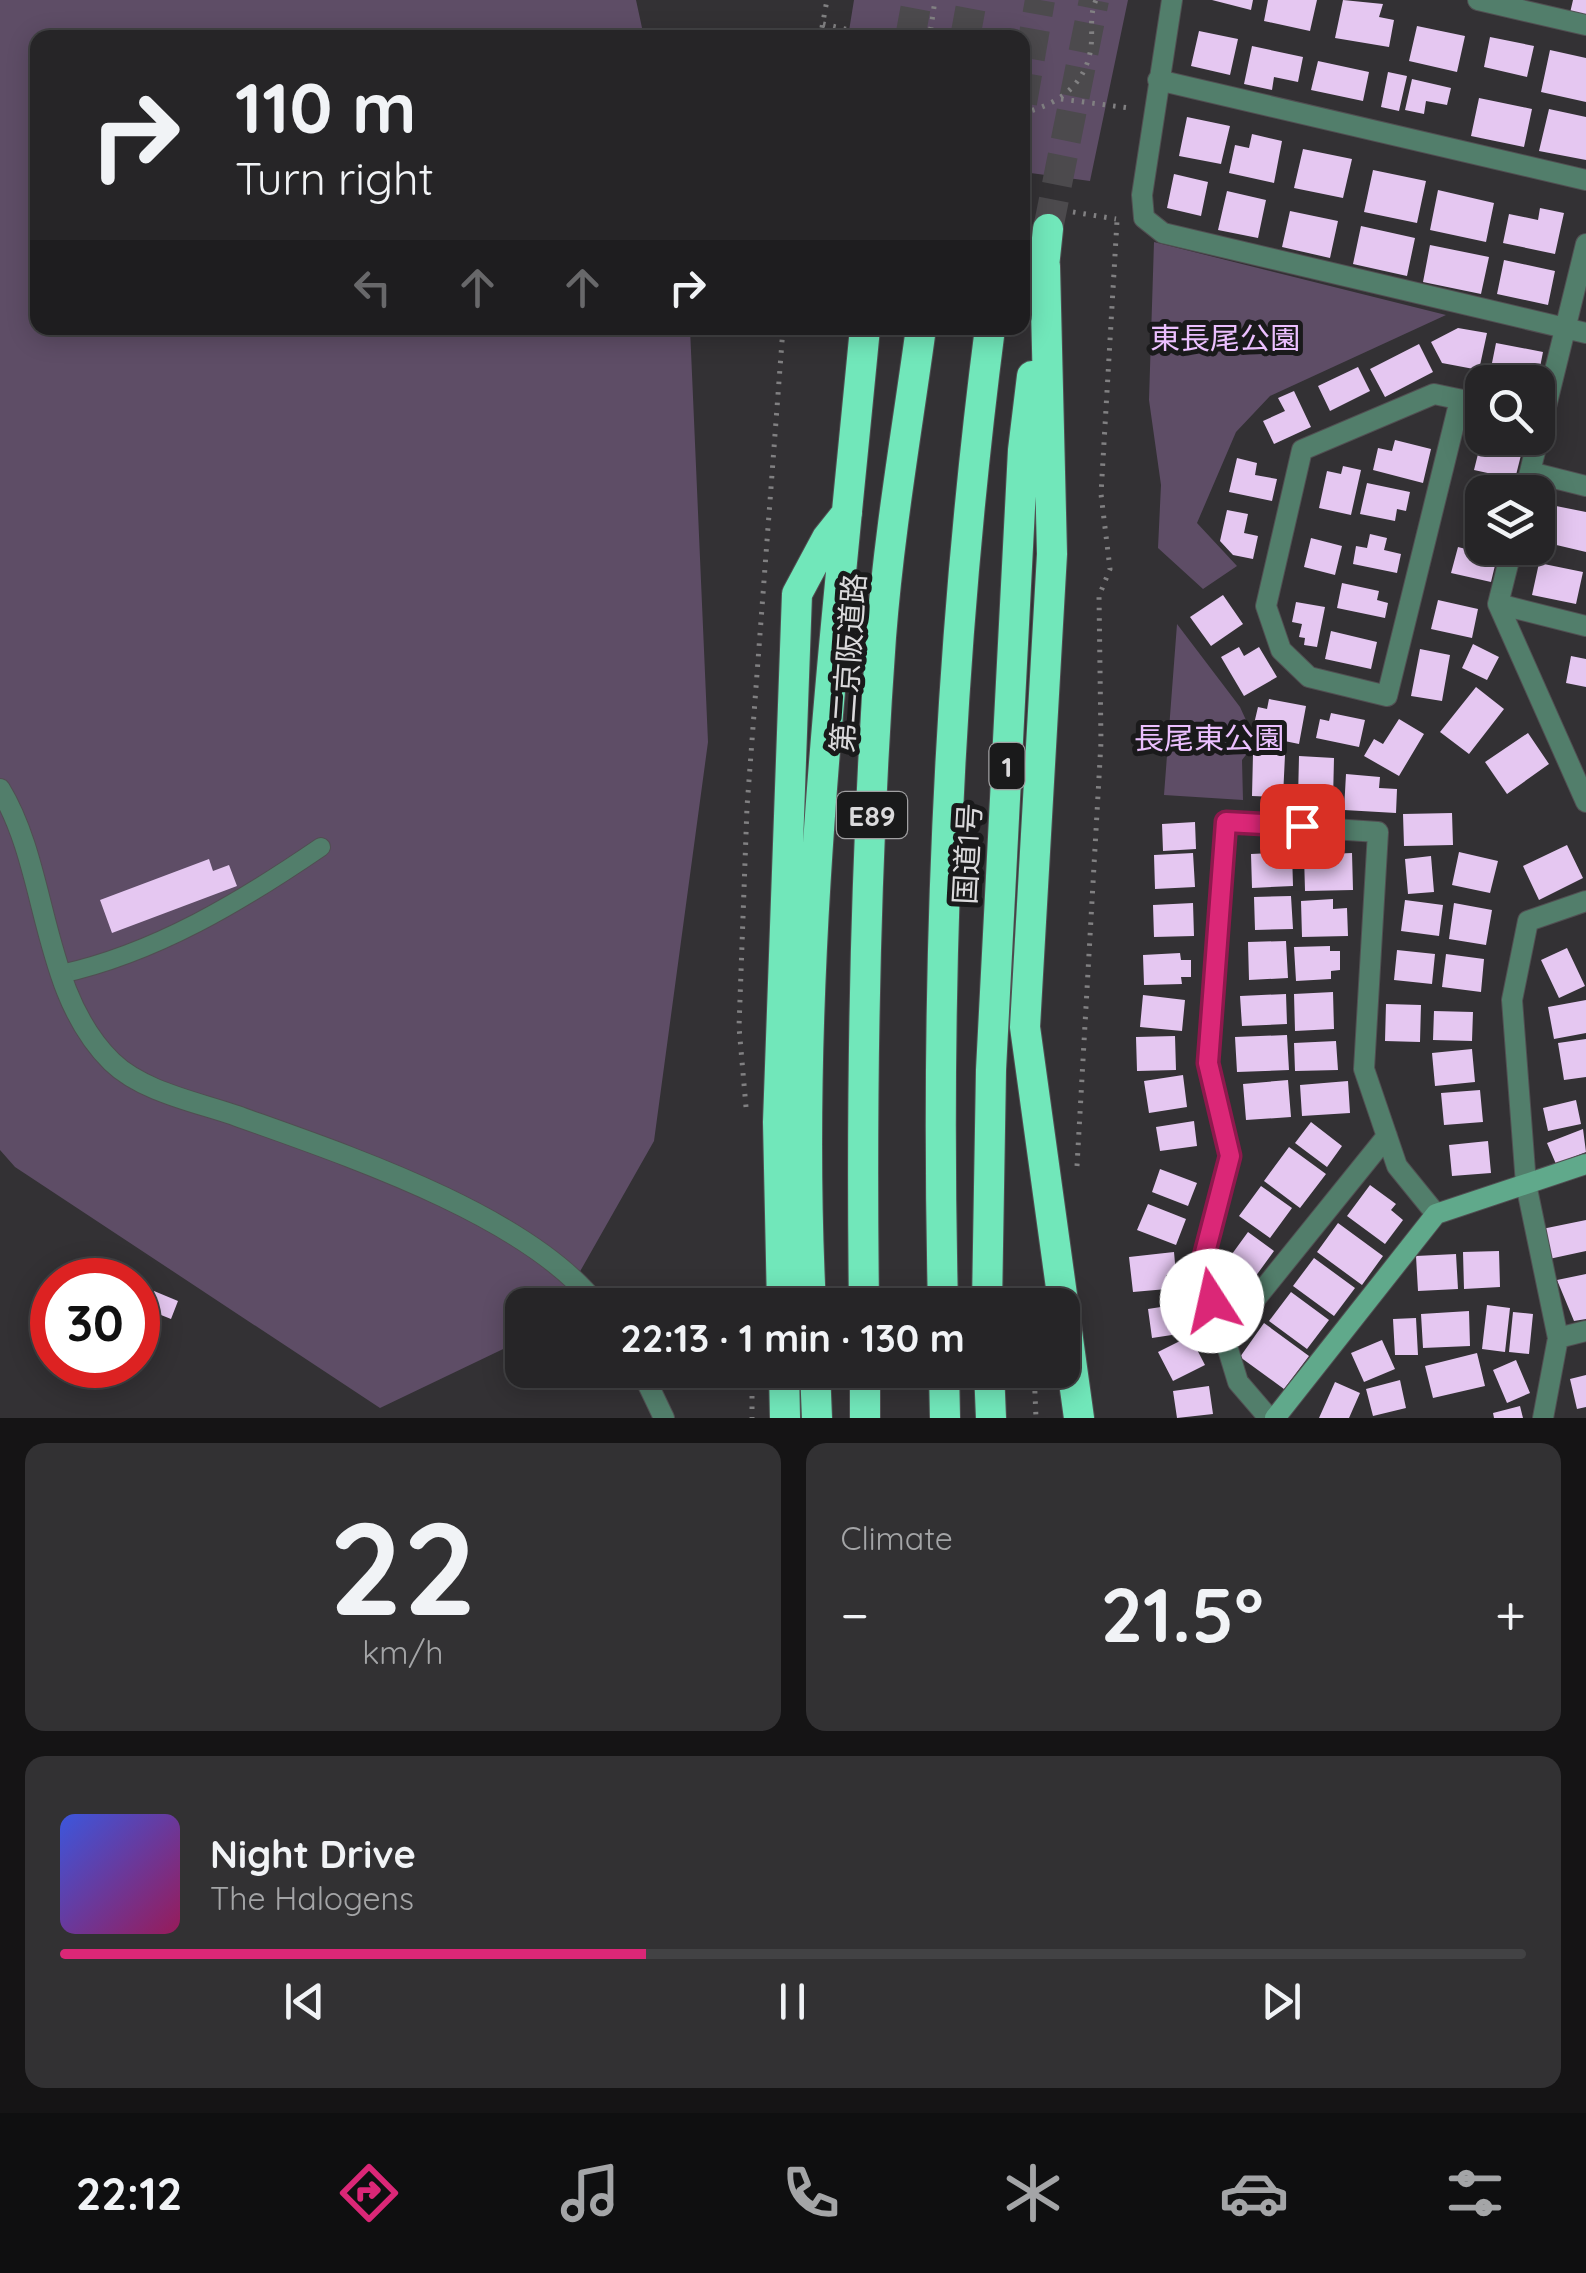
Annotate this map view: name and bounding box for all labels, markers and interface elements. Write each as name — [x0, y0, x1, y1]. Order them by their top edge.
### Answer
text: 110 m — [235, 63, 417, 151]
icon: right — [70, 70, 200, 200]
text: Turn right — [235, 150, 434, 206]
icon: left — [345, 260, 400, 315]
icon: ahead — [450, 260, 505, 315]
icon: ahead — [555, 260, 610, 315]
icon: right — [660, 260, 715, 315]
park label: 東長尾公園 — [1150, 319, 1300, 357]
map controls — [1465, 365, 1555, 565]
button: search — [1465, 365, 1555, 455]
button: layers — [1465, 475, 1555, 565]
street label: 第二京阪道路 — [823, 572, 873, 754]
park label: 長尾東公園 — [1134, 719, 1284, 757]
road number: 1 — [990, 743, 1024, 789]
pin — [1260, 784, 1345, 869]
road number: E89 — [837, 792, 907, 838]
icon: arrive — [1275, 799, 1330, 854]
street label: 国道1号 — [945, 803, 989, 905]
position arrow — [1160, 1249, 1264, 1353]
speed limit sign: 30 — [30, 1258, 160, 1388]
text: 22:13 · 1 min · 130 m — [620, 1314, 965, 1362]
text: 22 — [329, 1485, 477, 1648]
text: Climate — [841, 1518, 953, 1558]
text: 21.5° — [1100, 1567, 1264, 1661]
text: − — [841, 1580, 869, 1649]
text: + — [1495, 1580, 1526, 1649]
text: km/h — [362, 1632, 443, 1672]
text: Night Drive — [210, 1830, 416, 1878]
text: The Halogens — [210, 1878, 414, 1918]
icon: previous — [277, 1974, 332, 2029]
icon: pause — [765, 1974, 820, 2029]
icon: next — [1254, 1974, 1309, 2029]
icon: directions — [334, 2158, 404, 2228]
icon: music — [555, 2158, 625, 2228]
icon: phone — [776, 2158, 846, 2228]
icon: climate — [998, 2158, 1068, 2228]
icon: car — [1219, 2158, 1289, 2228]
icon: filters — [1440, 2158, 1510, 2228]
text: 22:12 — [76, 2165, 182, 2221]

